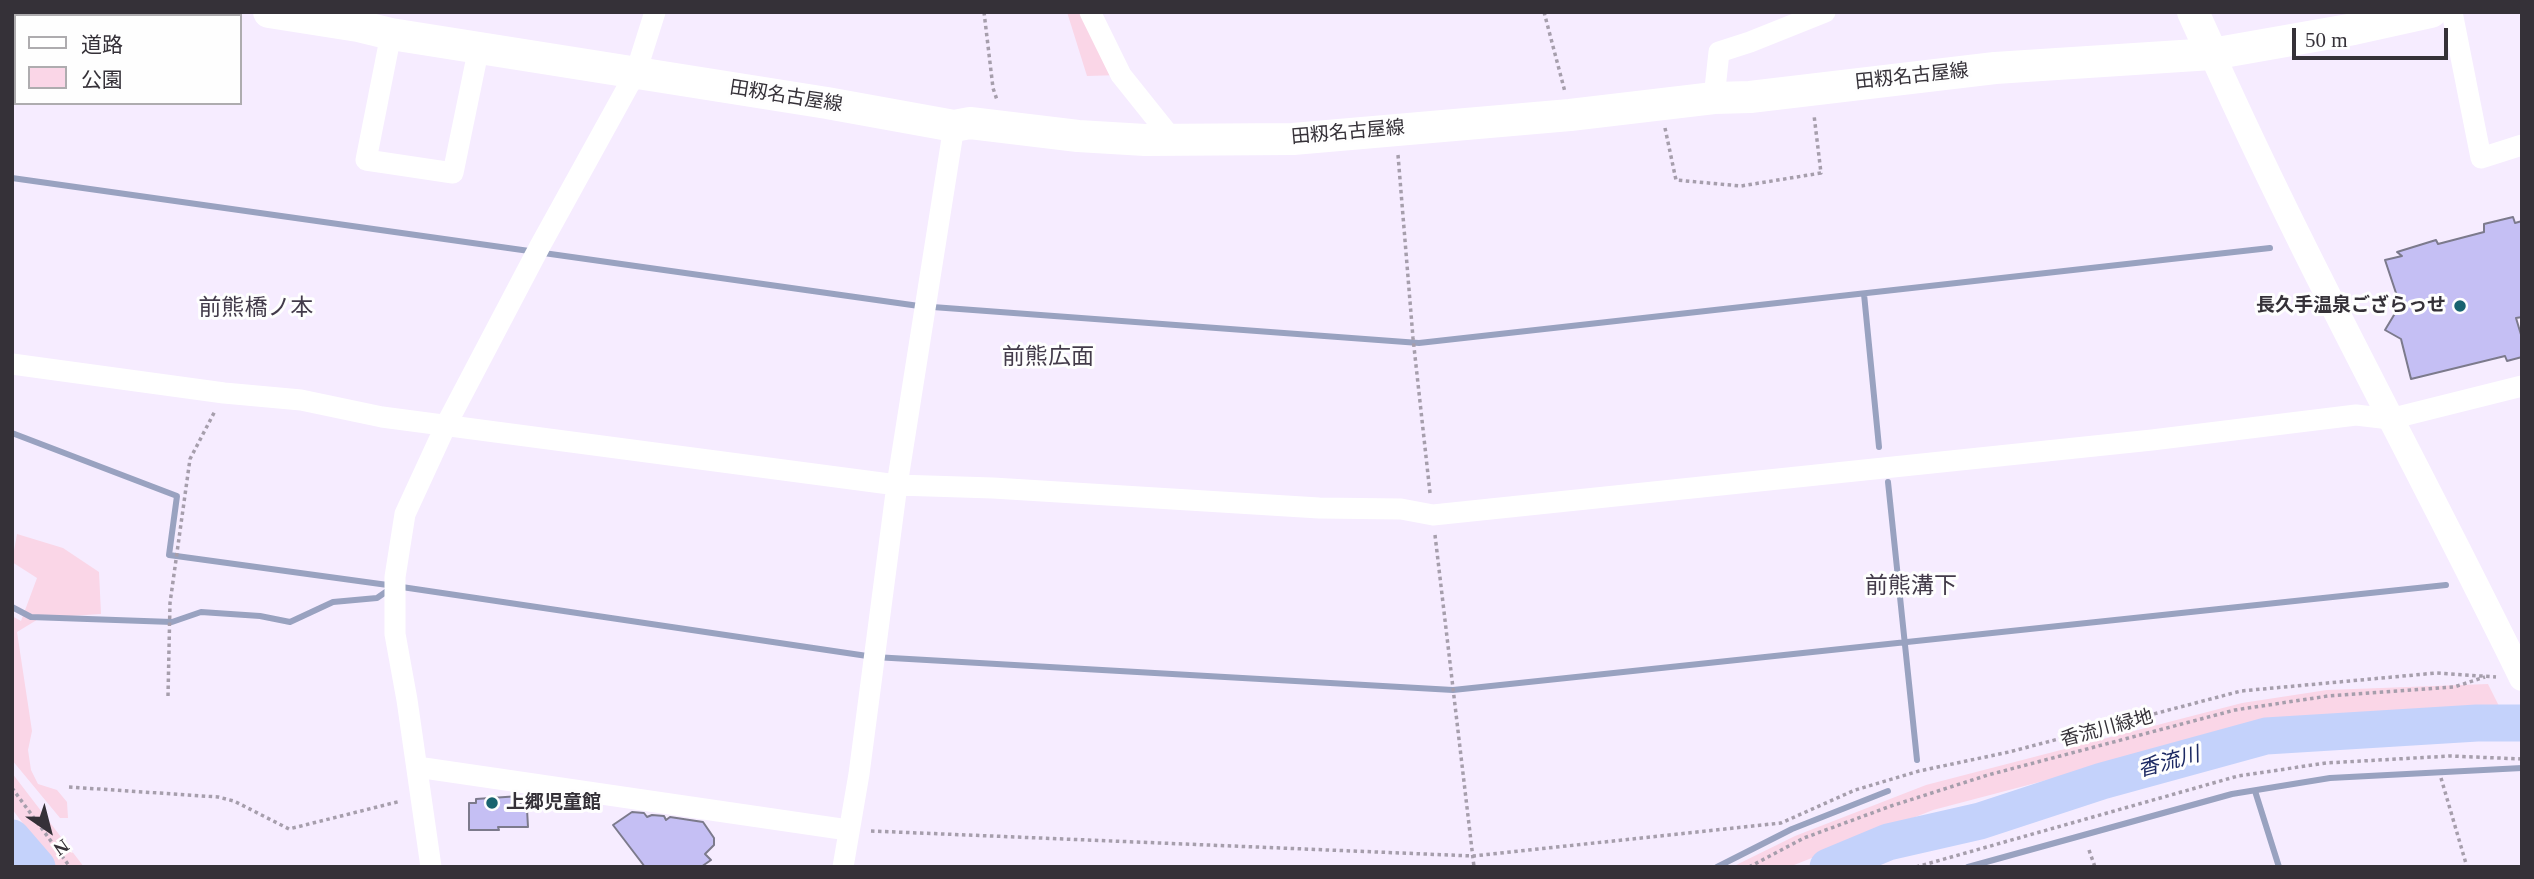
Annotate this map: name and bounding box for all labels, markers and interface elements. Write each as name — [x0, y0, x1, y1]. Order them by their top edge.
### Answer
legend — [14, 14, 242, 105]
scale bar — [2296, 14, 2452, 58]
text: 50 m — [2305, 28, 2348, 52]
text: 道路 — [81, 33, 123, 57]
street label: 田籾名古屋線 — [1854, 60, 1970, 94]
text: 公園 — [81, 68, 123, 92]
street label: 田籾名古屋線 — [728, 77, 844, 117]
street label: 田籾名古屋線 — [1290, 117, 1406, 149]
district label: 前熊橋ノ本 — [199, 295, 313, 323]
place label: 長久手温泉ござらっせ — [2256, 295, 2446, 317]
marker: 長久手温泉ござらっせ — [2452, 298, 2468, 314]
district label: 前熊広面 — [1002, 344, 1094, 372]
district label: 前熊溝下 — [1865, 573, 1957, 601]
street label: 香流川緑地 — [2058, 706, 2156, 752]
water label: 香流川 — [2135, 743, 2203, 783]
place label: 上郷児童館 — [506, 792, 601, 814]
north arrow — [14, 795, 84, 865]
marker: 上郷児童館 — [484, 795, 500, 811]
text: N — [50, 835, 73, 860]

